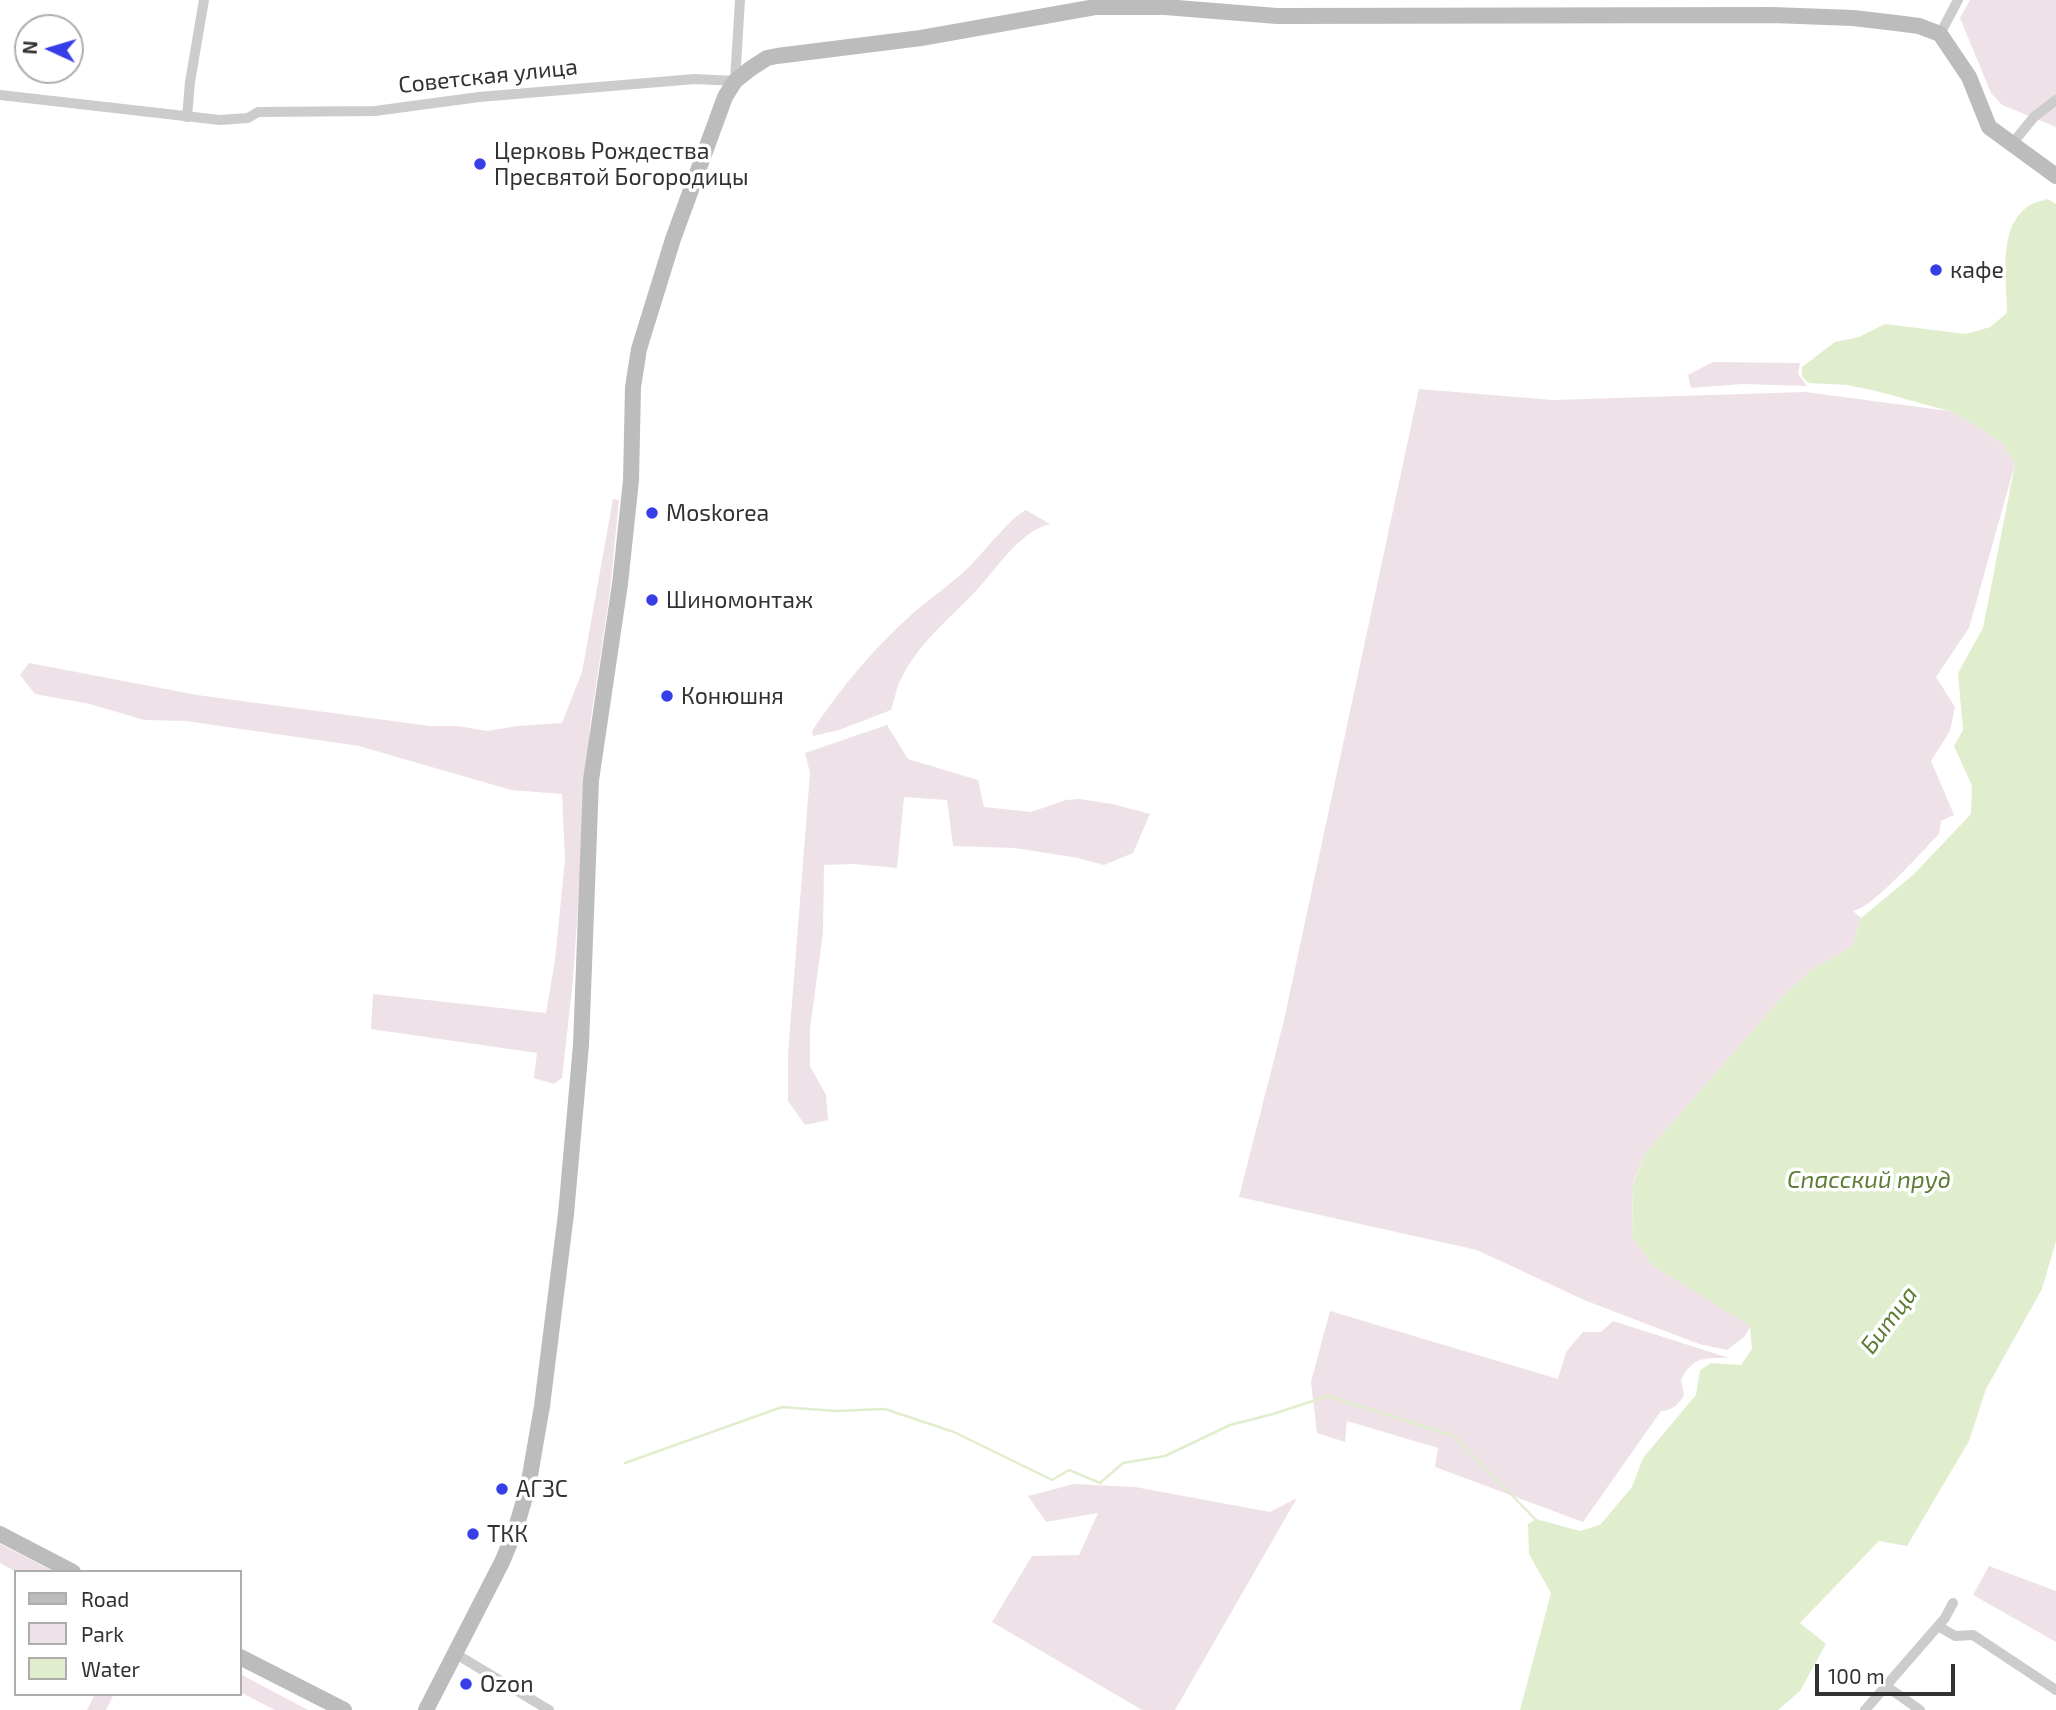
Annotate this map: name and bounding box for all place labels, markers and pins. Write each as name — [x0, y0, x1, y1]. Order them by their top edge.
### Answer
place label: Церковь Рождества Пресвятой Богородицы — [494, 137, 749, 191]
marker: Церковь Рождества Пресвятой Богородицы — [472, 156, 488, 172]
place label: кафе — [1950, 256, 2004, 284]
marker: кафе — [1928, 262, 1944, 278]
place label: Moskorea — [666, 499, 769, 527]
marker: Moskorea — [644, 505, 660, 521]
place label: Шиномонтаж — [666, 586, 813, 614]
marker: Шиномонтаж — [644, 592, 660, 608]
place label: Конюшня — [681, 682, 784, 710]
marker: Конюшня — [659, 688, 675, 704]
place label: АГЗС — [516, 1475, 568, 1503]
marker: АГЗС — [494, 1481, 510, 1497]
place label: ТКК — [487, 1520, 528, 1548]
marker: ТКК — [465, 1526, 481, 1542]
place label: Ozon — [480, 1670, 533, 1698]
marker: Ozon — [458, 1676, 474, 1692]

